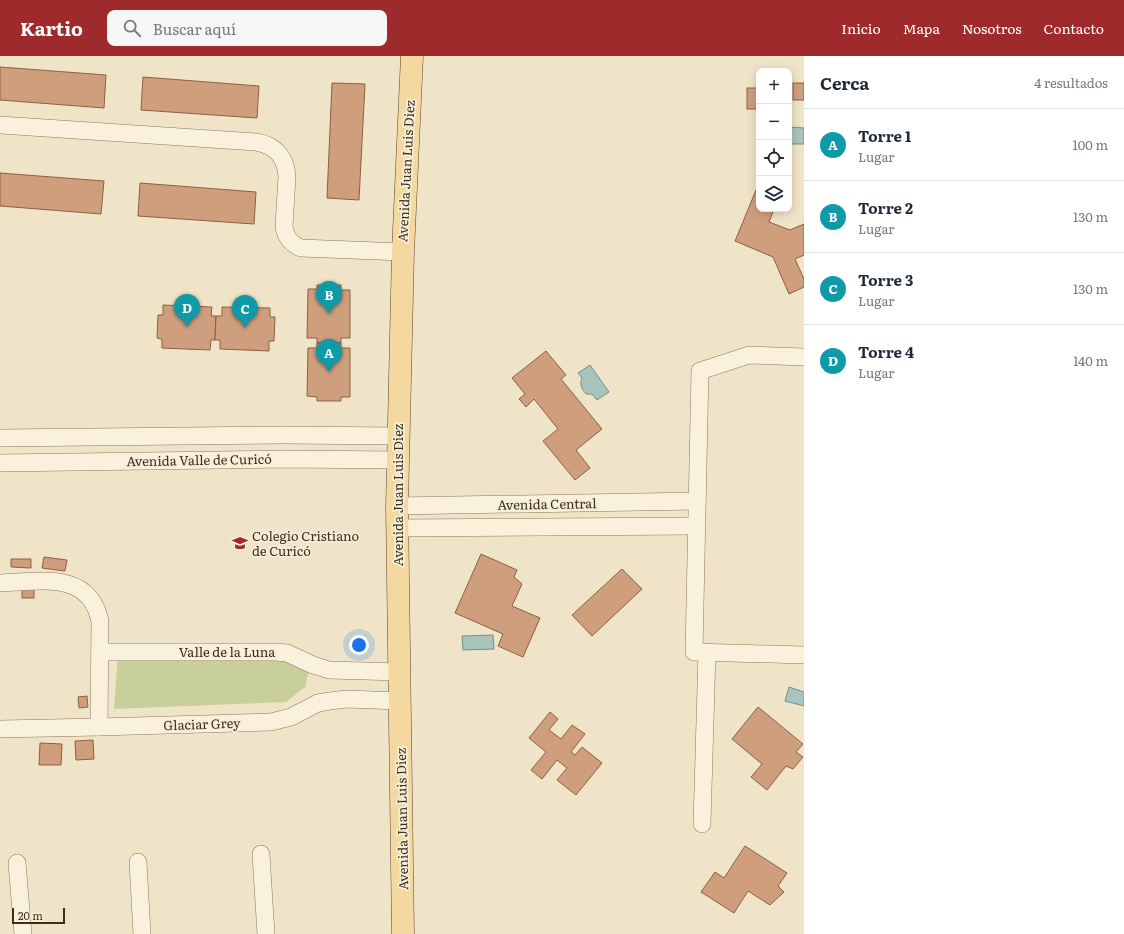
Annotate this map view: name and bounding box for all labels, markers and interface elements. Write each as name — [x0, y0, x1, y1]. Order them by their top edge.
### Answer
search box — [107, 10, 387, 46]
text: Kartio — [20, 14, 83, 42]
icon: search — [121, 17, 143, 39]
text: Buscar aquí — [153, 17, 236, 40]
text: Inicio — [841, 18, 881, 38]
text: Mapa — [903, 18, 940, 38]
text: Nosotros — [962, 18, 1022, 38]
text: Contacto — [1044, 18, 1104, 38]
map controls — [756, 68, 792, 212]
button: + — [756, 68, 792, 104]
text: Cerca — [820, 70, 869, 95]
text: 4 resultados — [1034, 73, 1108, 92]
street label: Avenida Juan Luis Diez — [392, 99, 419, 243]
button: − — [756, 104, 792, 140]
text: Torre 1 — [858, 124, 911, 147]
text: A — [828, 135, 838, 154]
text: 100 m — [1072, 135, 1108, 154]
button: locate — [756, 140, 792, 176]
text: Lugar — [858, 147, 894, 166]
button: layers — [756, 176, 792, 212]
text: Torre 2 — [858, 196, 913, 219]
text: B — [829, 207, 837, 226]
text: 130 m — [1073, 207, 1108, 226]
text: Lugar — [858, 219, 894, 238]
text: Torre 3 — [858, 268, 913, 291]
text: C — [828, 279, 838, 298]
text: 130 m — [1073, 279, 1108, 298]
pin: B — [316, 281, 342, 314]
text: Lugar — [858, 291, 894, 310]
pin: D — [174, 294, 200, 327]
pin: C — [232, 295, 258, 328]
pin: A — [316, 339, 342, 372]
text: Torre 4 — [858, 340, 914, 363]
text: D — [828, 351, 838, 370]
text: 140 m — [1073, 351, 1108, 370]
text: Lugar — [858, 363, 894, 382]
street label: Avenida Juan Luis Diez — [388, 424, 407, 566]
street label: Avenida Valle de Curicó — [126, 449, 272, 470]
street label: Avenida Central — [497, 493, 597, 514]
place label: Colegio Cristiano de Curicó — [252, 526, 360, 560]
school or university icon: Colegio Cristiano de Curicó — [231, 534, 249, 552]
your location — [349, 635, 369, 655]
street label: Valle de la Luna — [179, 642, 275, 661]
street label: Glaciar Grey — [163, 713, 241, 734]
street label: Avenida Juan Luis Diez — [391, 748, 412, 890]
scale bar — [12, 906, 65, 925]
text: 20 m — [18, 907, 43, 923]

